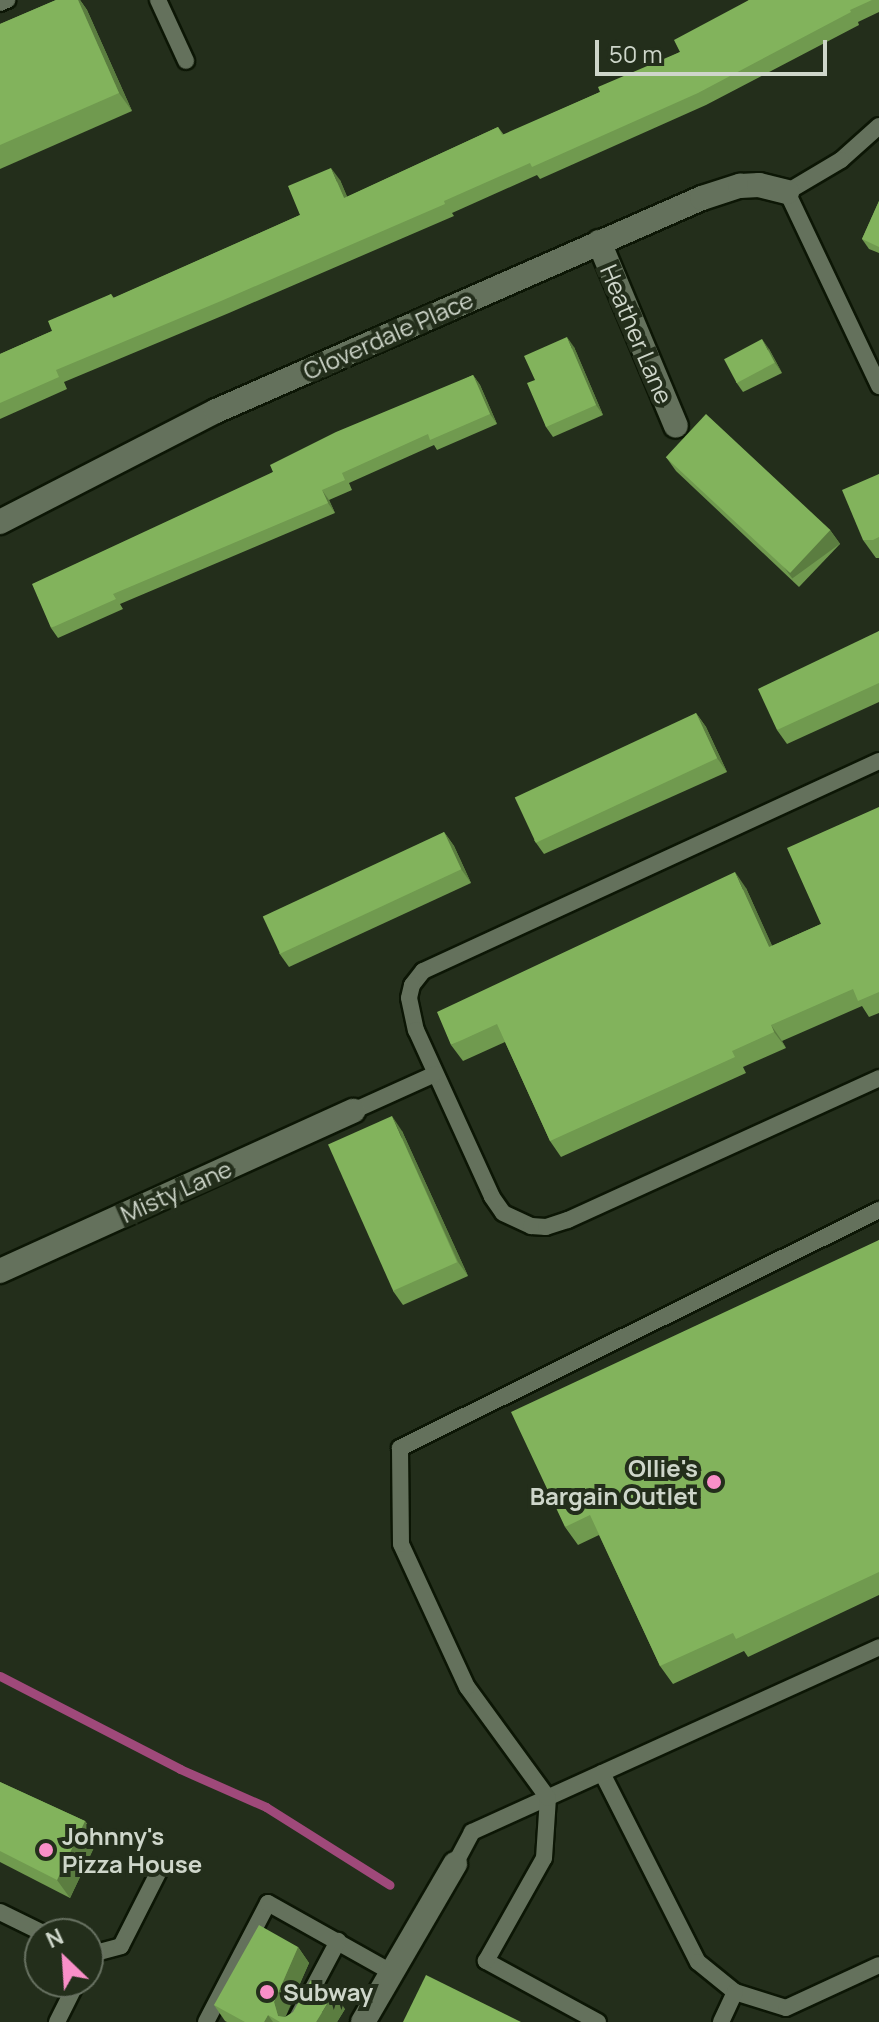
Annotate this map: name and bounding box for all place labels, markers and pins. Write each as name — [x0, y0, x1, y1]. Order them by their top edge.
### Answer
place label: Ollie's Bargain Outlet — [530, 1454, 698, 1510]
marker: Ollie's Bargain Outlet — [705, 1473, 723, 1491]
place label: Johnny's Pizza House — [62, 1822, 202, 1878]
marker: Johnny's Pizza House — [37, 1841, 55, 1859]
place label: Subway — [283, 1978, 373, 2006]
marker: Subway — [258, 1983, 276, 2001]

